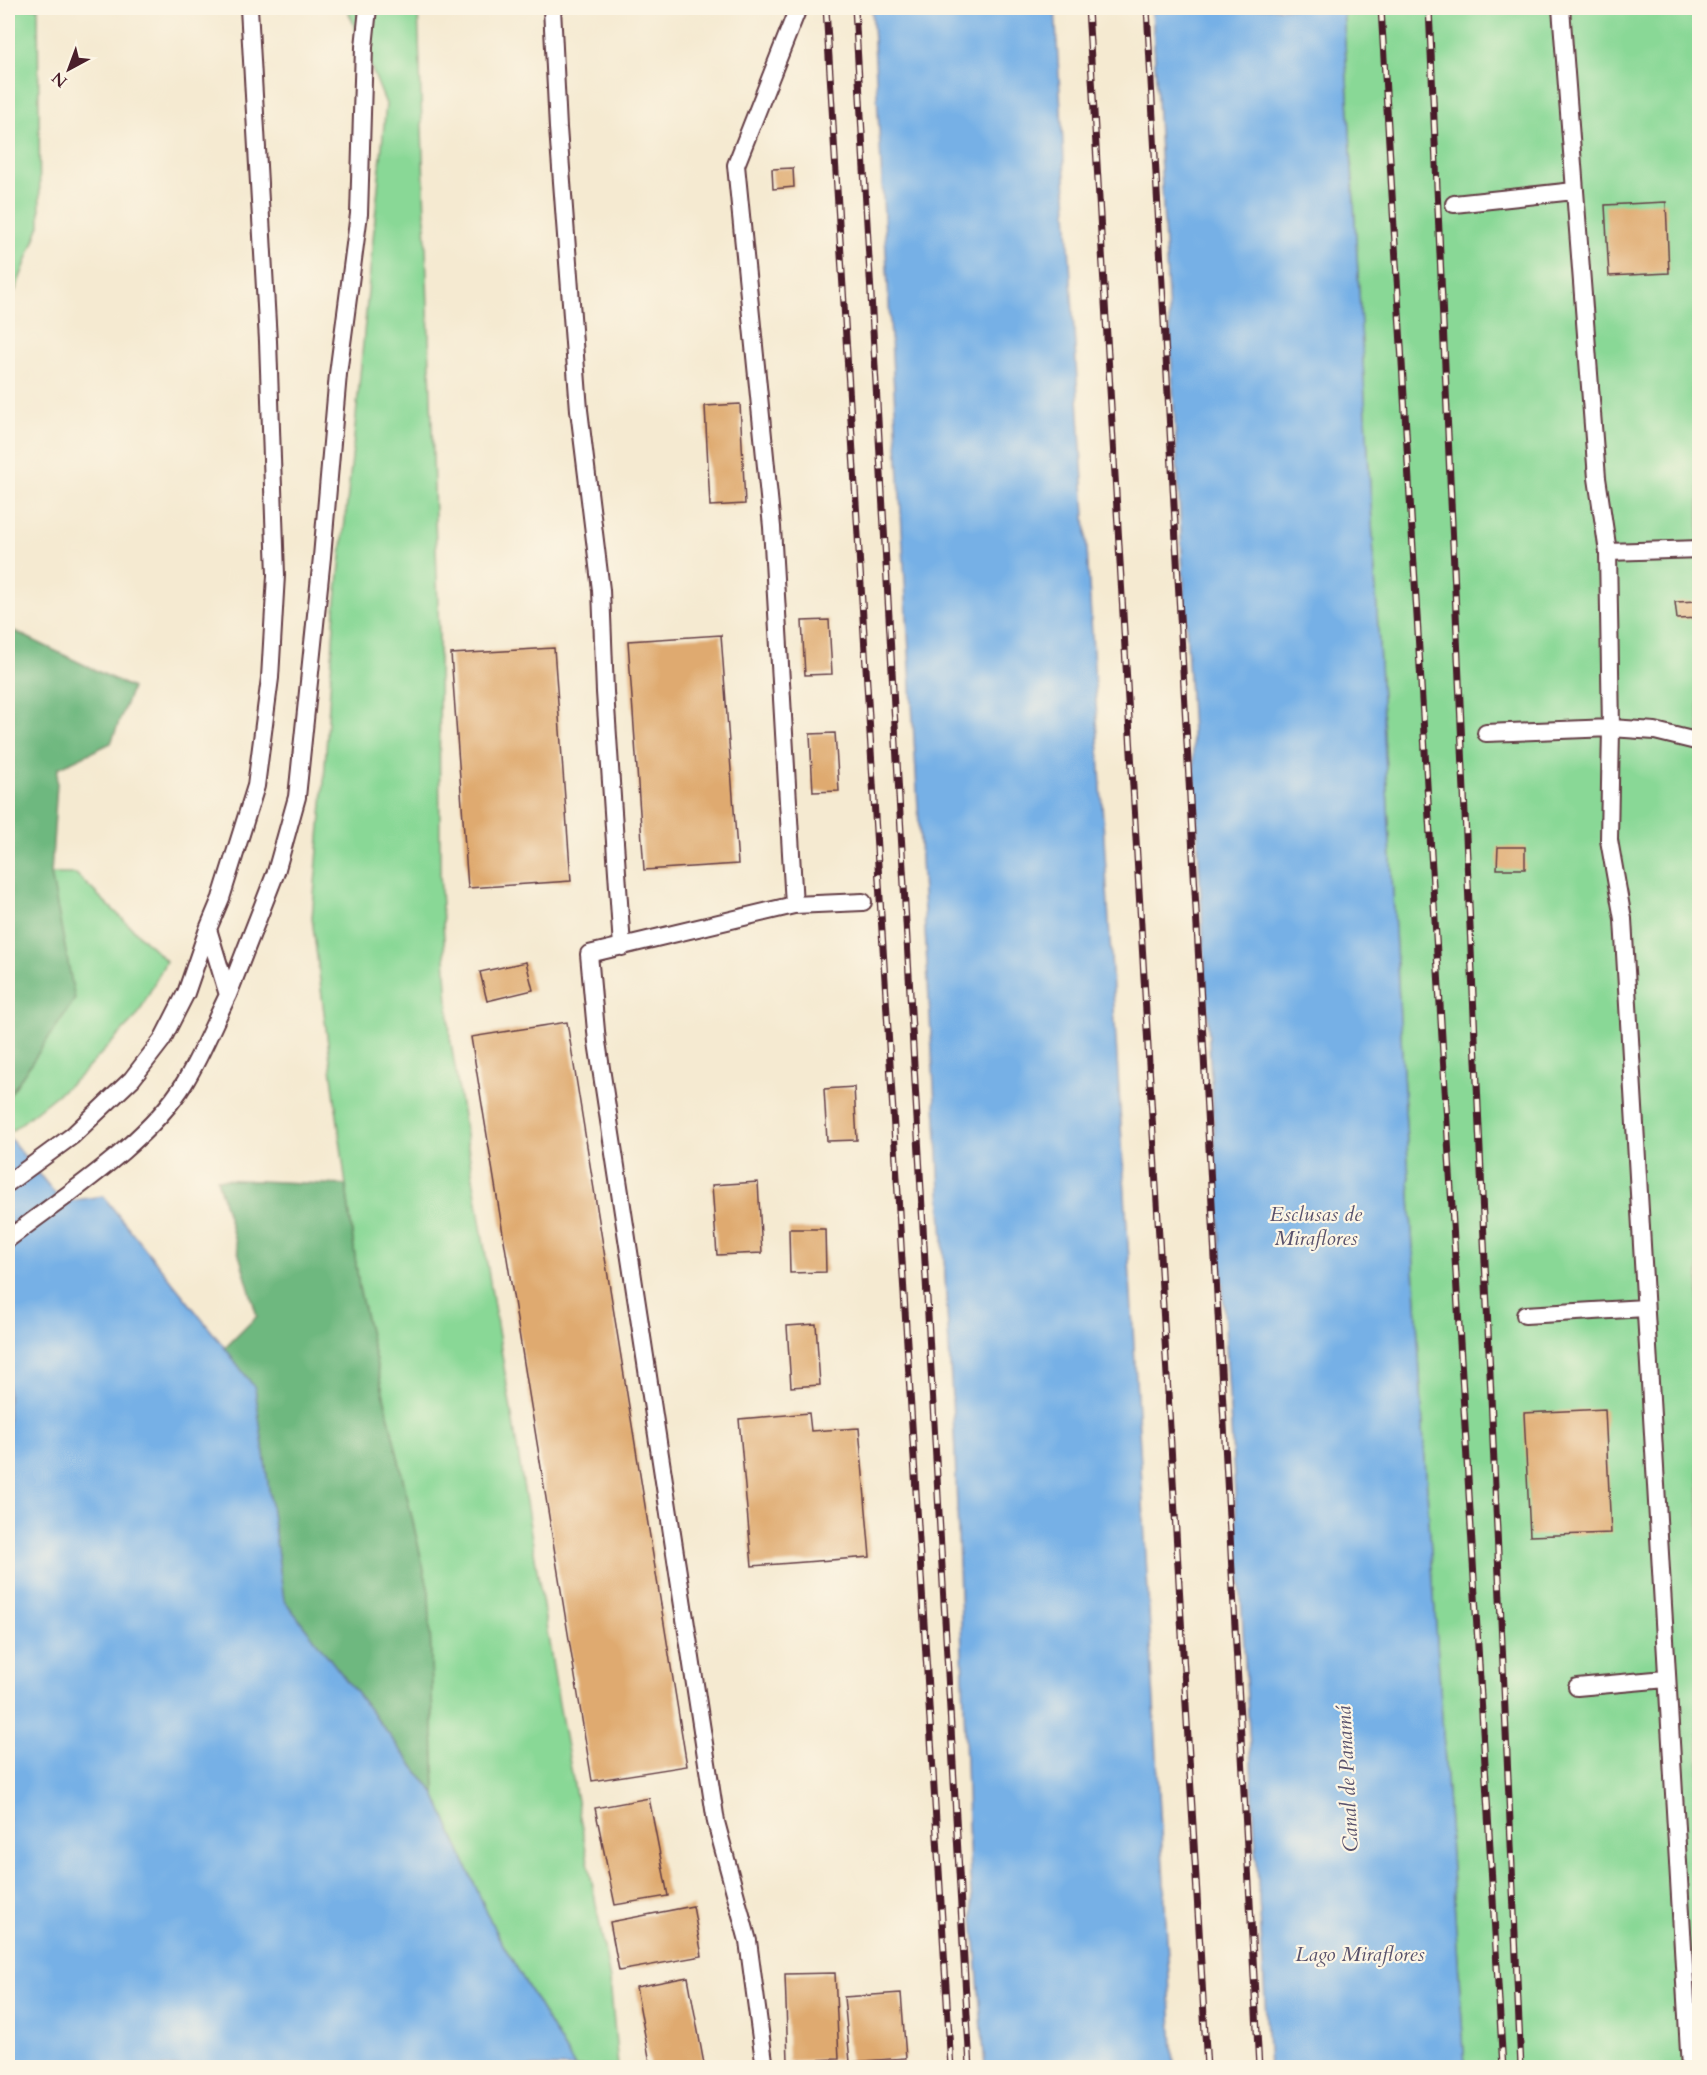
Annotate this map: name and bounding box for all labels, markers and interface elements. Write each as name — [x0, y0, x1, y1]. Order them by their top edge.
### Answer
north arrow — [39, 39, 99, 99]
text: N — [47, 67, 72, 92]
water label: Esclusas de Miraflores — [1270, 1200, 1363, 1253]
water label: Canal de Panamá — [1329, 1704, 1366, 1853]
water label: Lago Miraflores — [1295, 1940, 1425, 1969]

